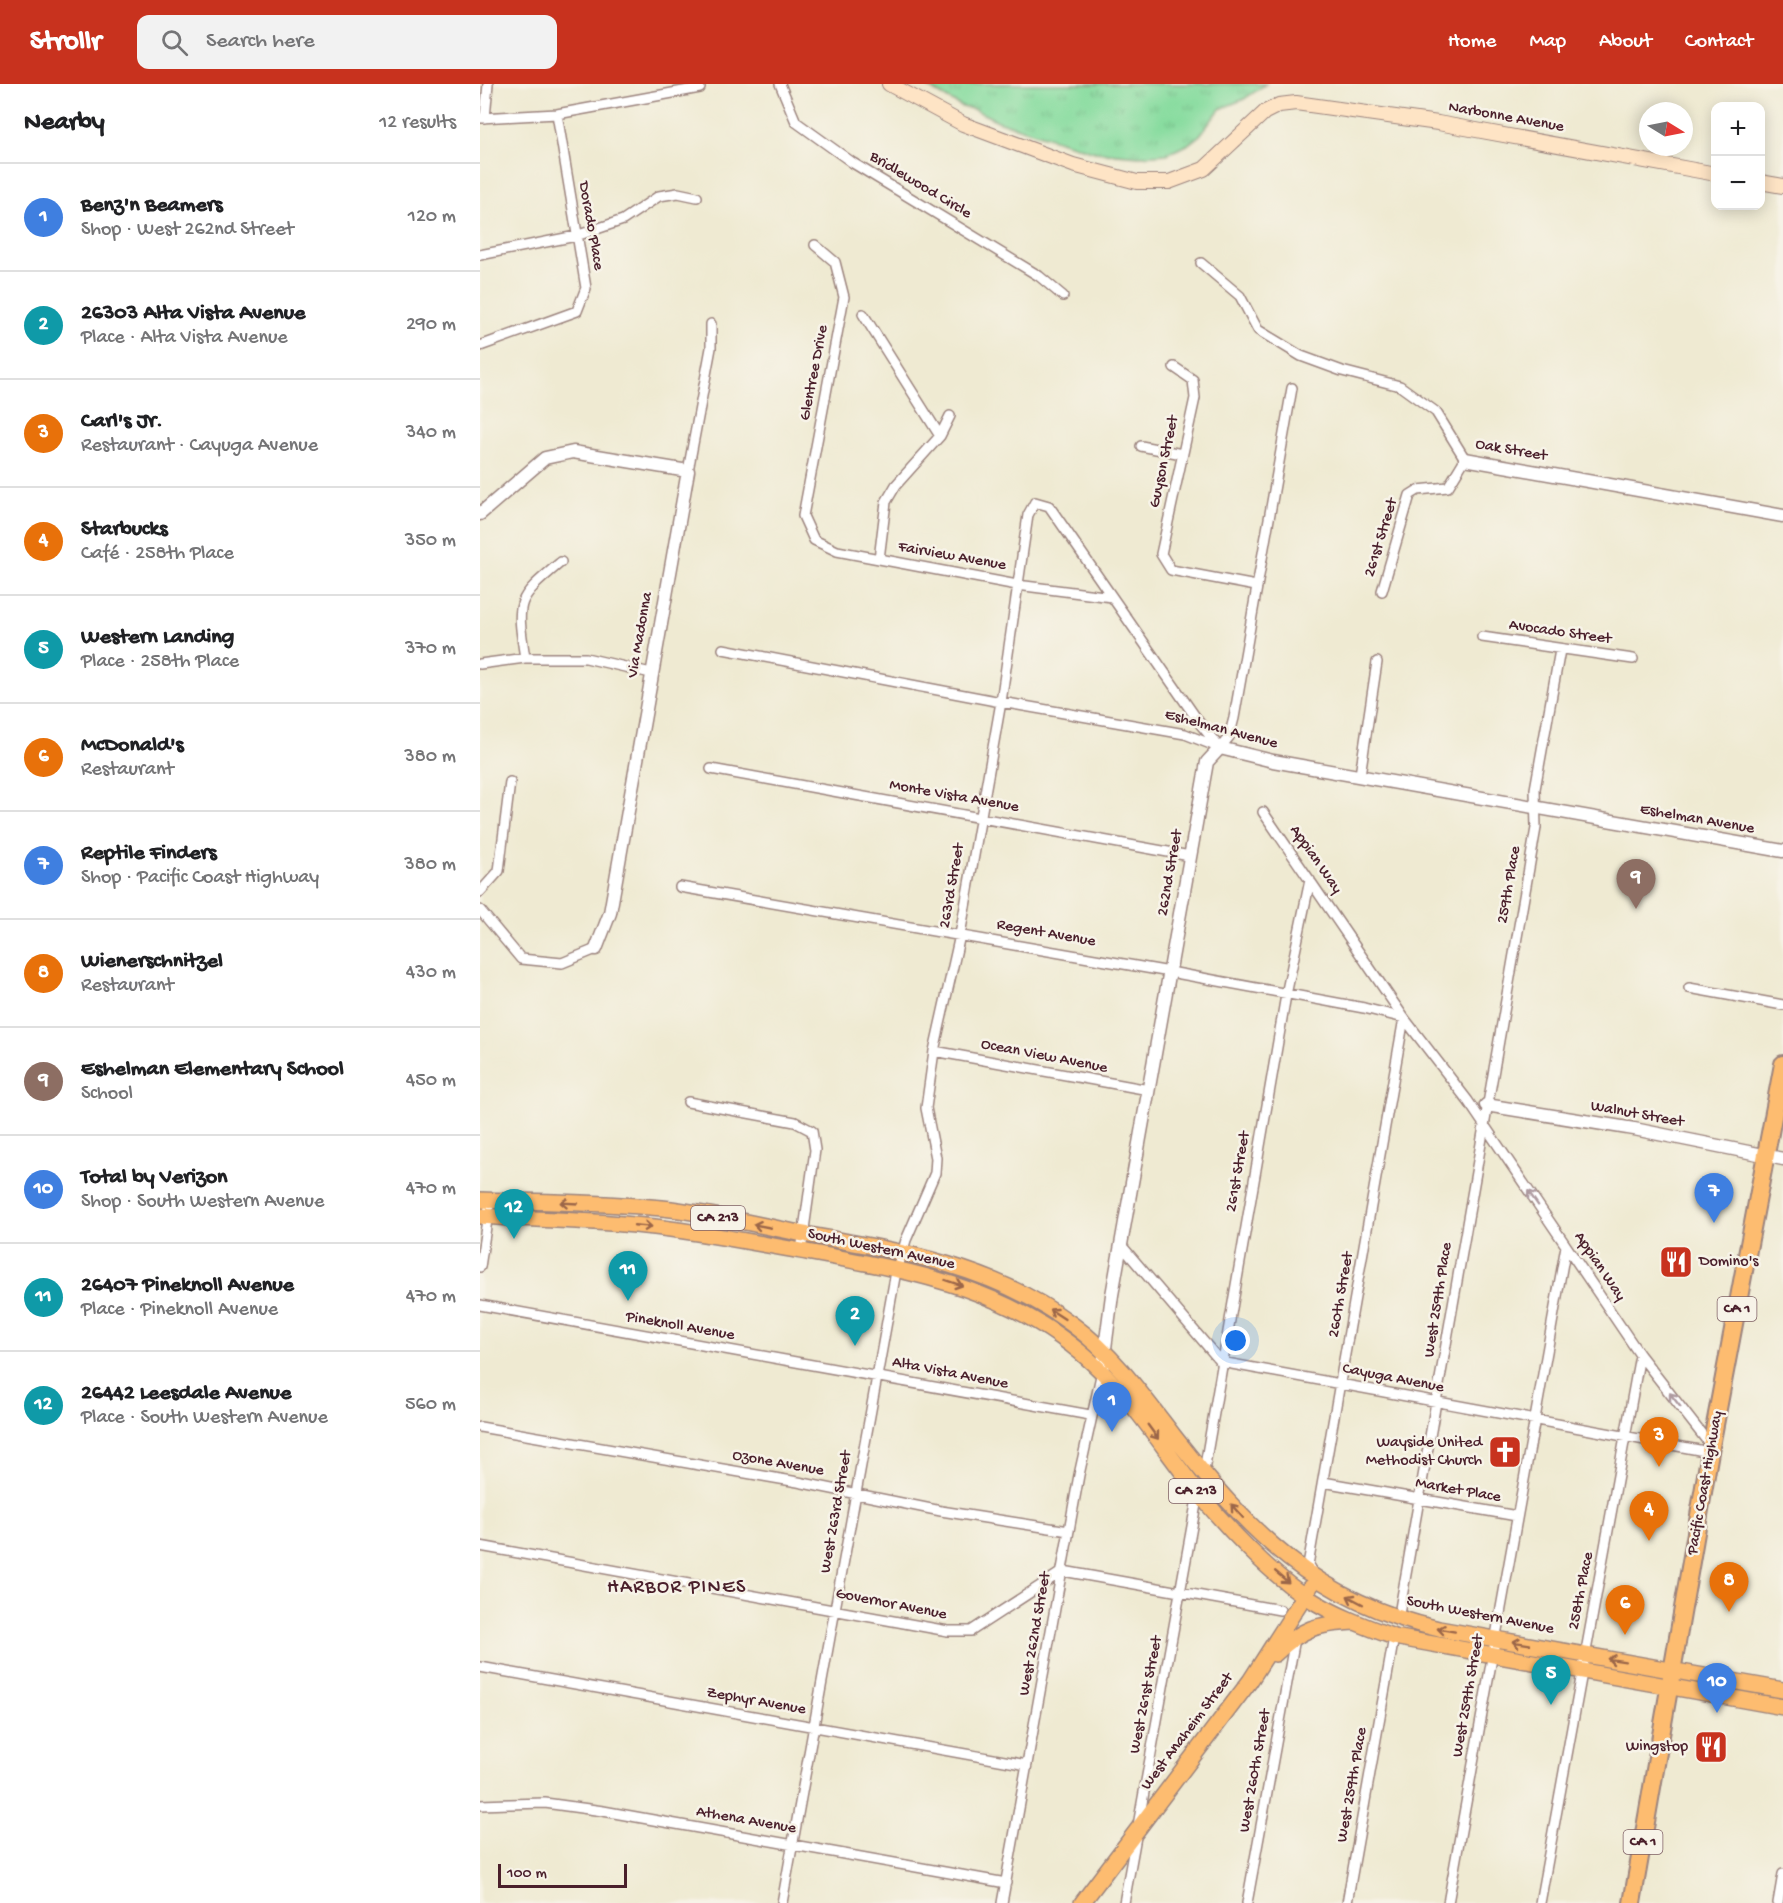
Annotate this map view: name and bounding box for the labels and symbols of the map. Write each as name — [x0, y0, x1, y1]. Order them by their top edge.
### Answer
street label: Narbonne Avenue — [1447, 98, 1566, 138]
north arrow — [1639, 102, 1693, 156]
street label: Bridlewood Circle — [865, 148, 975, 224]
street label: Dorado Place — [573, 179, 607, 273]
street label: Glentree Drive — [796, 323, 834, 422]
street label: Guyson Street — [1146, 413, 1184, 510]
street label: Oak Street — [1474, 435, 1550, 467]
street label: 261st Street — [1361, 495, 1403, 580]
street label: Fairview Avenue — [896, 538, 1008, 576]
street label: Via Madonna — [624, 590, 658, 680]
street label: Avocado Street — [1508, 616, 1614, 650]
street label: Eshelman Avenue — [1163, 706, 1280, 754]
street label: Monte Vista Avenue — [888, 776, 1021, 818]
street label: Eshelman Avenue — [1638, 801, 1756, 840]
street label: Appian Way — [1284, 822, 1346, 898]
street label: 262nd Street — [1154, 827, 1188, 918]
street label: 263rd Street — [936, 841, 970, 930]
street label: 259th Place — [1494, 844, 1526, 925]
pin: 9 — [1616, 860, 1656, 909]
street label: Regent Avenue — [995, 916, 1098, 952]
street label: Ocean View Avenue — [979, 1035, 1110, 1079]
street label: Walnut Street — [1589, 1097, 1686, 1133]
street label: 261st Street — [1223, 1129, 1256, 1214]
pin: 7 — [1694, 1174, 1734, 1223]
pin: 12 — [495, 1190, 534, 1239]
one-way arrow — [1527, 1191, 1539, 1207]
one-way arrow — [560, 1198, 580, 1209]
road number: CA 213 — [691, 1206, 745, 1230]
one-way arrow — [753, 1220, 773, 1231]
one-way arrow — [633, 1221, 653, 1232]
street label: South Western Avenue — [806, 1225, 957, 1275]
street label: Appian Way — [1569, 1229, 1629, 1305]
street label: West 259th Place — [1421, 1240, 1458, 1359]
restaurant icon: Domino's — [1658, 1244, 1694, 1280]
street label: 260th Street — [1325, 1249, 1359, 1339]
pin: 11 — [608, 1252, 648, 1301]
place label: Domino's — [1698, 1253, 1760, 1272]
one-way arrow — [944, 1278, 963, 1289]
pin: 2 — [836, 1296, 874, 1346]
road number: CA 1 — [1718, 1297, 1756, 1321]
street label: Pineknoll Avenue — [623, 1308, 737, 1346]
one-way arrow — [1049, 1308, 1066, 1320]
your location — [1221, 1326, 1250, 1355]
street label: Alta Vista Avenue — [890, 1353, 1010, 1395]
street label: Cayuga Avenue — [1341, 1360, 1446, 1398]
pin: 1 — [1092, 1382, 1132, 1432]
one-way arrow — [1669, 1392, 1682, 1408]
street label: Pacific Coast Highway — [1684, 1409, 1728, 1557]
pin: 3 — [1640, 1418, 1678, 1467]
one-way arrow — [1146, 1423, 1159, 1439]
place label: Wayside United Methodist Church — [1366, 1434, 1484, 1471]
church icon: Wayside United Methodist Church — [1487, 1434, 1523, 1470]
street label: Ozone Avenue — [731, 1447, 826, 1482]
street label: West 263rd Street — [817, 1448, 857, 1575]
street label: Market Place — [1414, 1474, 1503, 1508]
road number: CA 213 — [1169, 1479, 1223, 1503]
pin: 4 — [1630, 1492, 1668, 1541]
one-way arrow — [1230, 1504, 1244, 1519]
street label: 258th Place — [1565, 1550, 1599, 1632]
pin: 8 — [1710, 1562, 1748, 1612]
street label: West 262nd Street — [1016, 1569, 1056, 1697]
one-way arrow — [1274, 1570, 1289, 1584]
district label: HARBOR PINES — [607, 1577, 747, 1600]
street label: Governor Avenue — [834, 1585, 949, 1625]
pin: 6 — [1606, 1586, 1644, 1635]
street label: South Western Avenue — [1405, 1592, 1556, 1640]
one-way arrow — [1346, 1593, 1364, 1605]
one-way arrow — [1437, 1624, 1457, 1635]
street label: West 259th Street — [1449, 1632, 1489, 1759]
street label: West 261st Street — [1126, 1633, 1168, 1755]
one-way arrow — [1512, 1637, 1532, 1648]
one-way arrow — [1607, 1654, 1627, 1665]
pin: 5 — [1532, 1656, 1570, 1705]
pin: 10 — [1698, 1664, 1736, 1713]
street label: West Anaheim Street — [1138, 1668, 1239, 1794]
street label: Zephyr Avenue — [705, 1684, 808, 1720]
street label: West 260th Street — [1236, 1707, 1276, 1834]
street label: West 259th Place — [1334, 1725, 1373, 1844]
restaurant icon: Wingstop — [1693, 1729, 1729, 1765]
place label: Wingstop — [1626, 1738, 1688, 1757]
street label: Athena Avenue — [695, 1803, 798, 1839]
road number: CA 1 — [1624, 1830, 1662, 1854]
scale bar — [498, 1861, 627, 1888]

